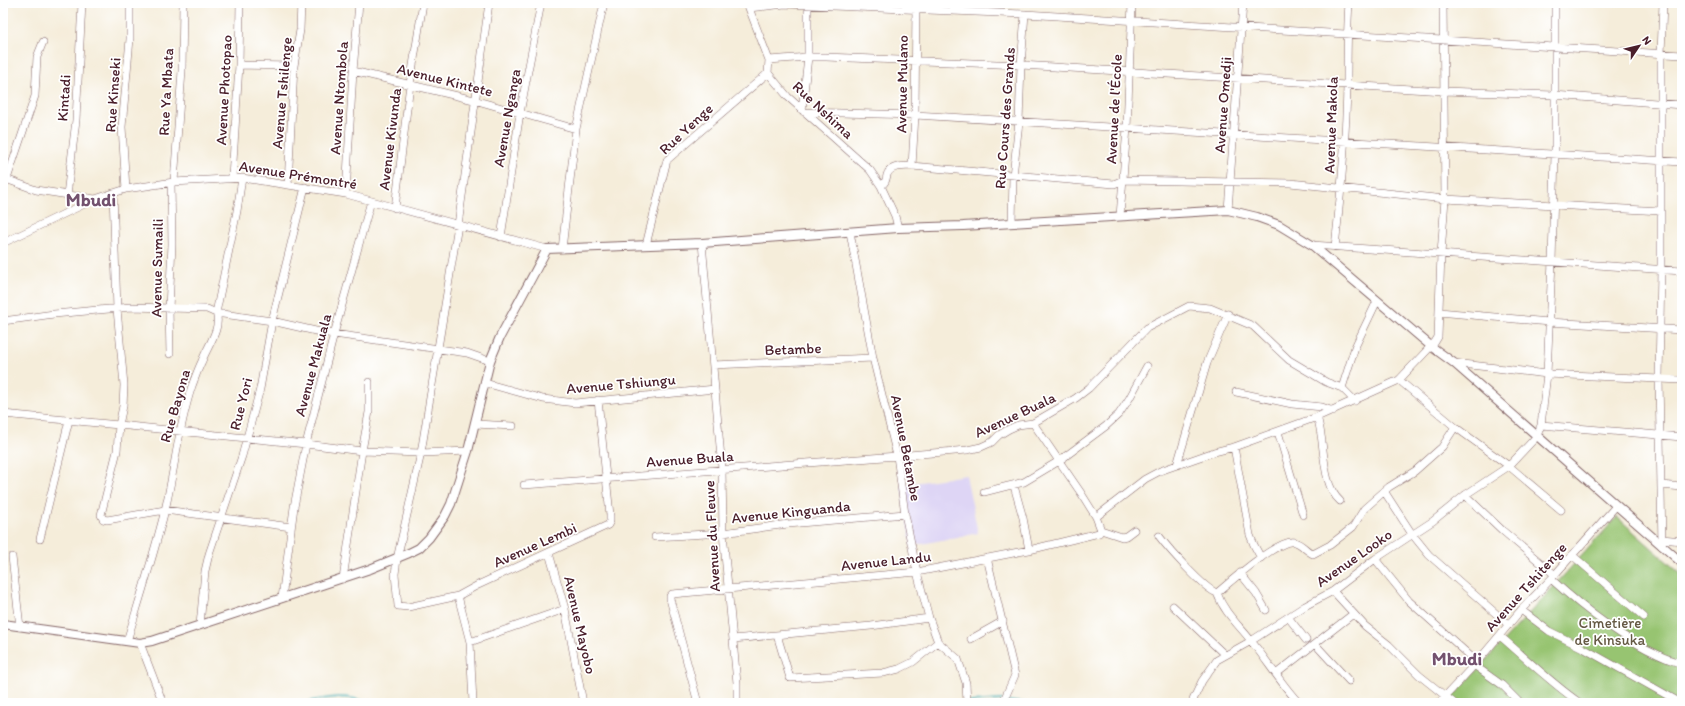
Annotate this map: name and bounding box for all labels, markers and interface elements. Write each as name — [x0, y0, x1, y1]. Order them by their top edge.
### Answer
north arrow — [1619, 26, 1659, 66]
street label: Avenue Photopao — [212, 34, 236, 146]
text: N — [1639, 34, 1654, 47]
street label: Avenue Mulano — [892, 35, 912, 133]
street label: Avenue Tshilenge — [268, 36, 296, 150]
street label: Avenue Ntombola — [326, 40, 352, 155]
street label: Rue Cours des Grands — [991, 46, 1019, 189]
street label: Rue Ya Mbata — [155, 47, 177, 136]
street label: Avenue de l'École — [1102, 53, 1126, 165]
street label: Avenue Omedji — [1211, 56, 1235, 154]
street label: Rue Kinseki — [101, 57, 125, 133]
street label: Avenue Kintete — [395, 59, 495, 101]
street label: Avenue Nganga — [490, 67, 525, 169]
street label: Kintadi — [53, 74, 75, 122]
street label: Avenue Makola — [1320, 76, 1342, 174]
street label: Rue Nshima — [789, 77, 857, 143]
street label: Avenue Kivunda — [375, 87, 405, 191]
street label: Rue Yenge — [655, 100, 717, 158]
street label: Avenue Prémontré — [238, 157, 358, 193]
district label: Mbudi — [66, 188, 116, 211]
street label: Avenue Sumaili — [147, 218, 167, 318]
street label: Avenue Makuala — [291, 311, 335, 418]
street label: Betambe — [764, 339, 822, 359]
street label: Rue Bayona — [156, 367, 194, 445]
street label: Avenue Tshiungu — [566, 370, 677, 398]
street label: Rue Yori — [226, 376, 256, 432]
street label: Avenue Buala — [971, 388, 1059, 442]
street label: Avenue Betambe — [887, 393, 925, 503]
street label: Avenue Buala — [646, 447, 735, 471]
street label: Avenue du Fleuve — [700, 480, 724, 592]
street label: Avenue Kinguanda — [730, 497, 852, 527]
street label: Avenue Lembi — [491, 519, 579, 571]
street label: Avenue Looko — [1313, 525, 1395, 591]
street label: Avenue Tshitenge — [1481, 539, 1571, 635]
street label: Avenue Landu — [840, 547, 932, 575]
street label: Avenue Mayobo — [560, 574, 600, 676]
park label: Cimetière de Kinsuka — [1575, 614, 1646, 649]
district label: Mbudi — [1432, 647, 1482, 670]

